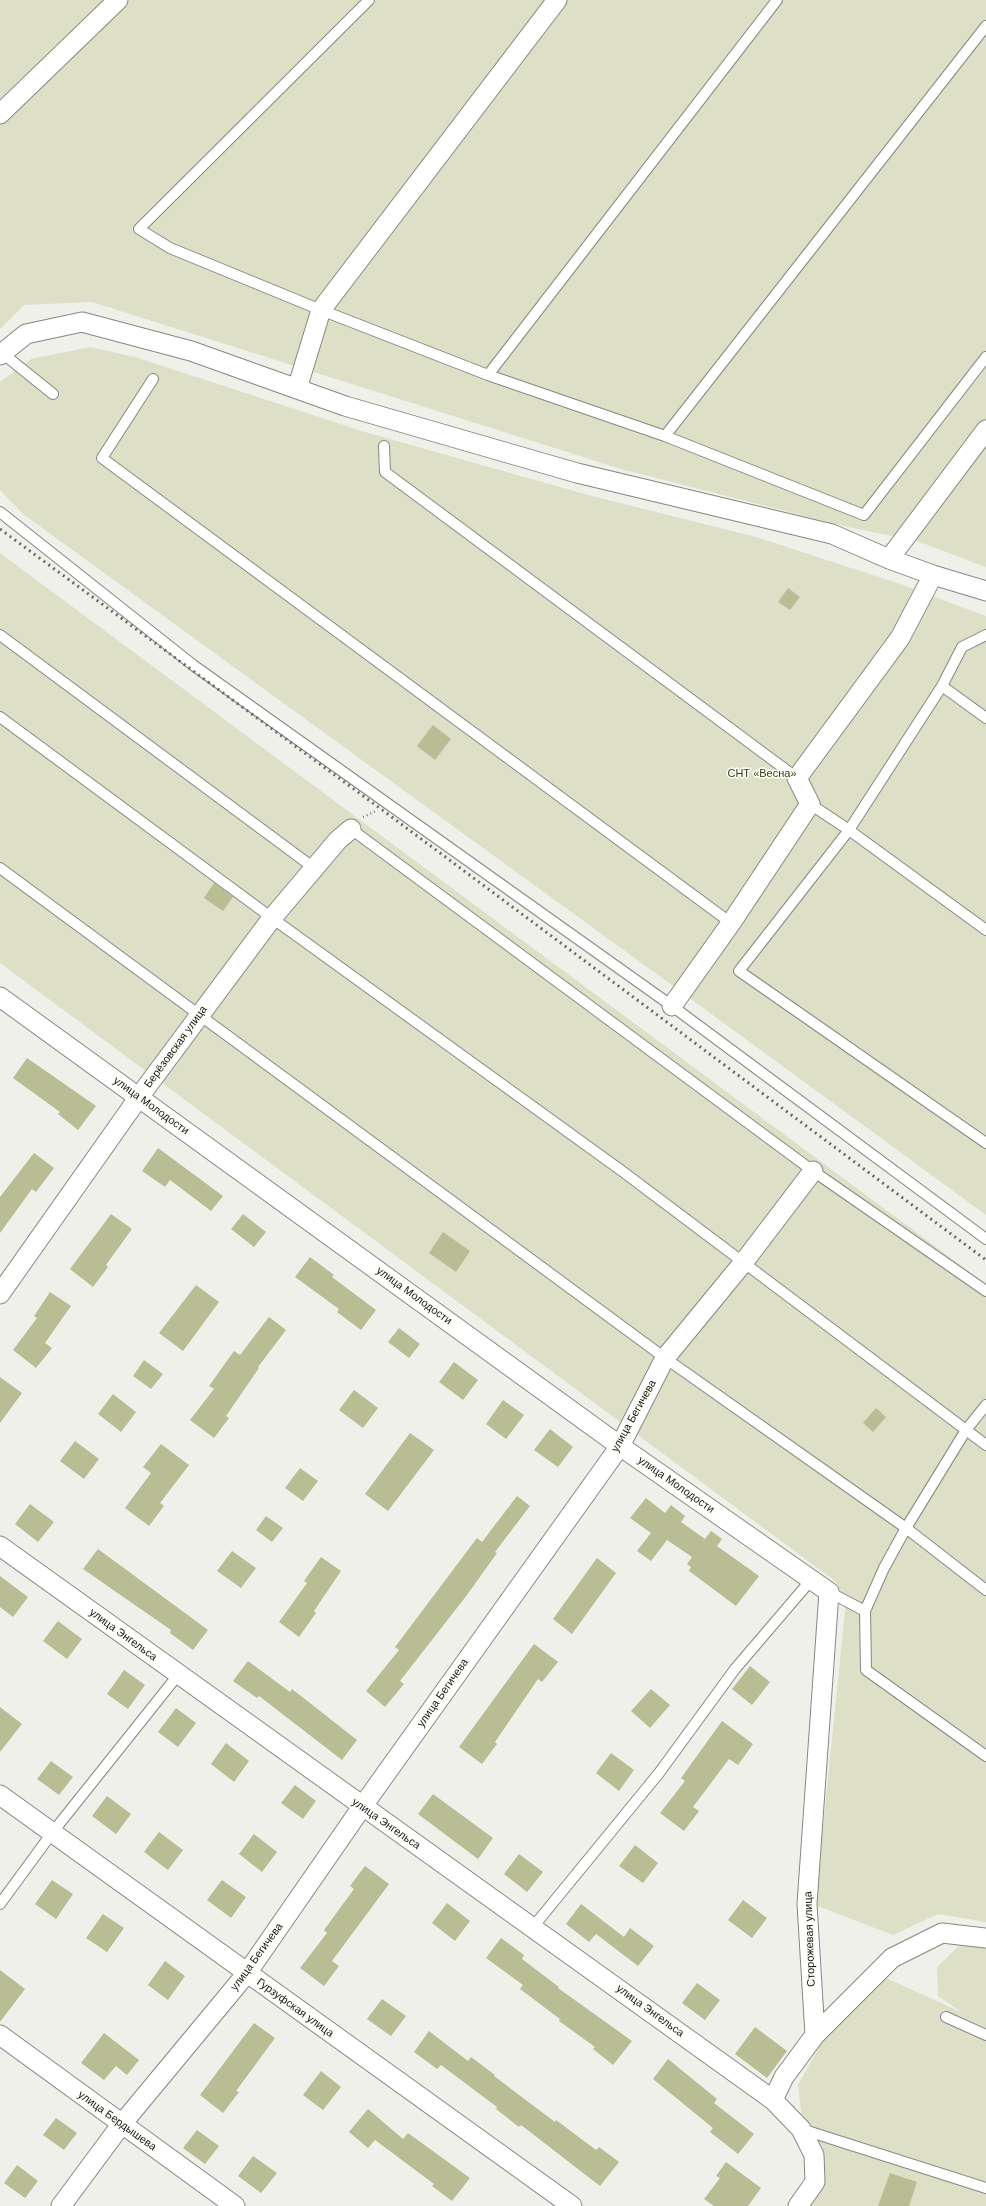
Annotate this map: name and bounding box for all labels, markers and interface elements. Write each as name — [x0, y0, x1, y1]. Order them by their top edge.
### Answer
park label: СНТ «Весна» — [727, 767, 797, 781]
street label: Берёзовская улица — [142, 1003, 210, 1091]
street label: улица Молодости — [111, 1074, 191, 1138]
street label: улица Молодости — [374, 1264, 454, 1328]
street label: улица Бегичева — [609, 1378, 659, 1454]
street label: улица Молодости — [635, 1454, 717, 1516]
street label: улица Энгельса — [87, 1606, 159, 1664]
street label: улица Бегичева — [415, 1656, 471, 1730]
street label: улица Энгельса — [349, 1795, 423, 1853]
street label: Сторожевая улица — [802, 1891, 818, 1987]
street label: улица Бегичева — [228, 1921, 286, 1993]
street label: Гурзуфская улица — [254, 1976, 336, 2040]
street label: улица Энгельса — [614, 1982, 686, 2040]
street label: улица Бердышева — [75, 2088, 159, 2154]

